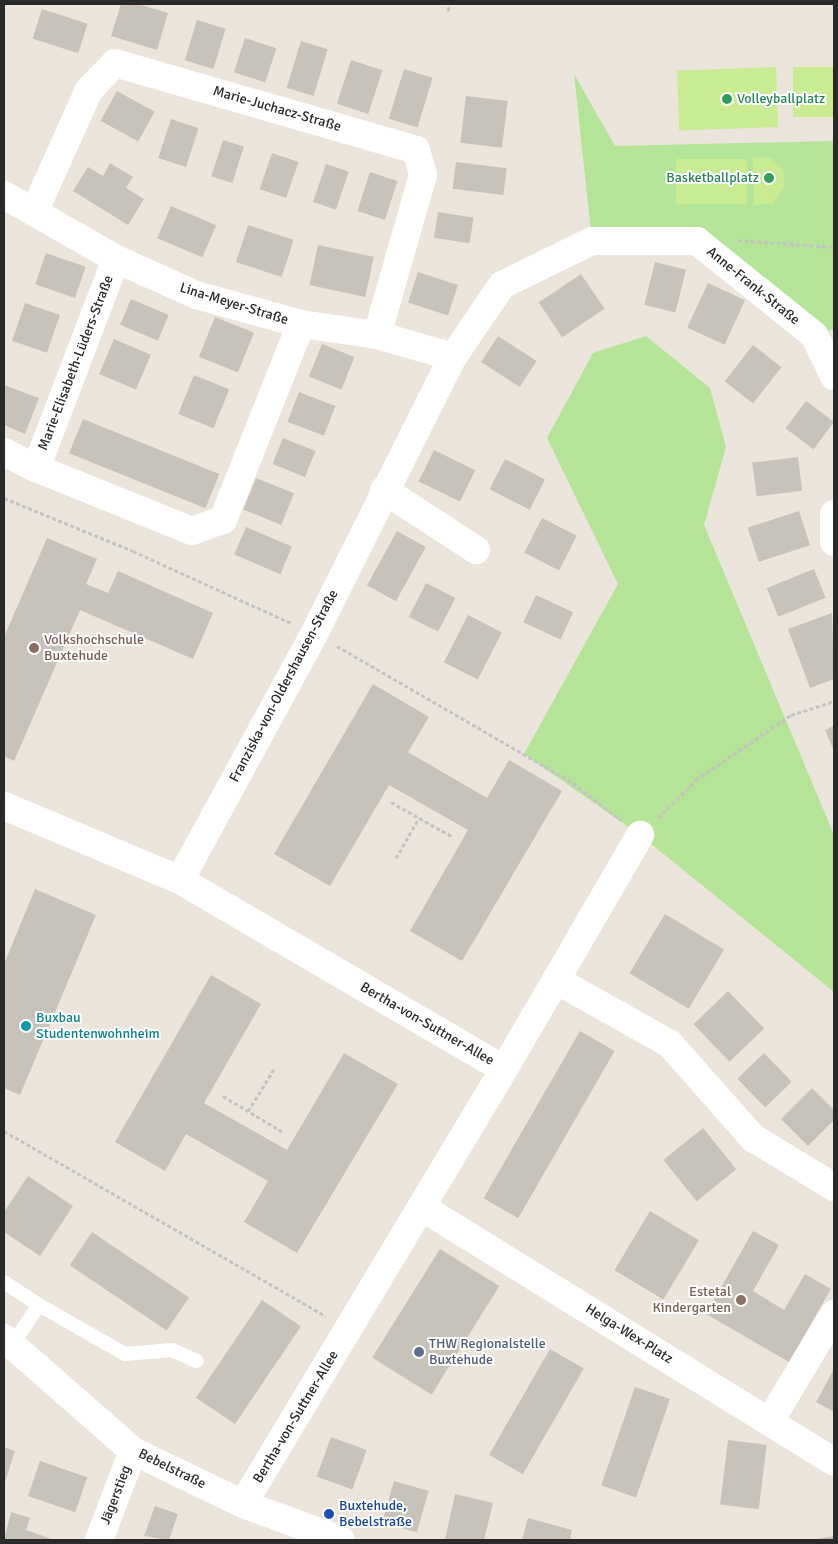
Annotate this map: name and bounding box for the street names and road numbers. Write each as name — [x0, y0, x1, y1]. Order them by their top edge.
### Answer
street label: Marie-Juchacz-Straße — [211, 83, 343, 135]
street label: Anne-Frank-Straße — [703, 243, 803, 329]
street label: Marie-Elisabeth-Lüders-Straße — [35, 273, 117, 453]
street label: Lina-Meyer-Straße — [178, 279, 290, 329]
street label: Franziska-von-Oldershausen-Straße — [226, 587, 342, 785]
street label: Bertha-von-Suttner-Allee — [357, 979, 497, 1069]
street label: Helga-Wex-Platz — [582, 1300, 676, 1368]
street label: Bertha-von-Suttner-Allee — [250, 1348, 342, 1486]
street label: Bebelstraße — [136, 1445, 208, 1493]
street label: Jägerstieg — [97, 1463, 135, 1527]

